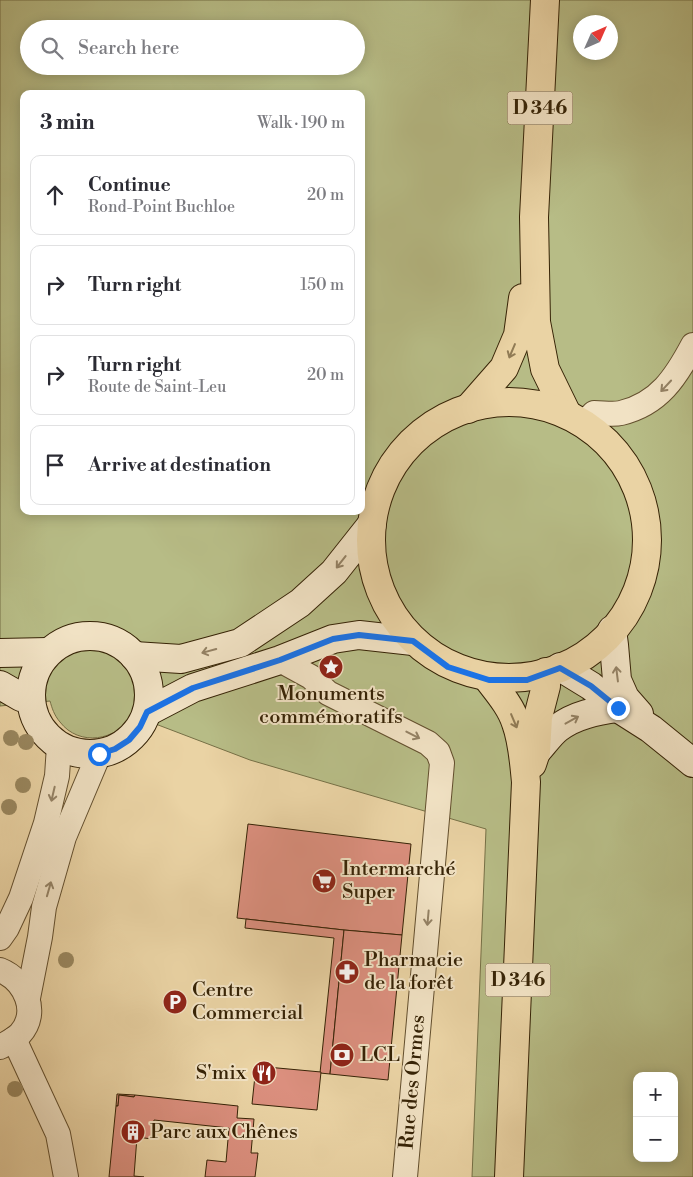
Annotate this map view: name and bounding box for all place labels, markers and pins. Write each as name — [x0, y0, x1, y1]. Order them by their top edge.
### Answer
place icon: Monuments commémoratifs — [318, 654, 344, 680]
place label: Monuments commémoratifs — [259, 682, 403, 730]
place label: Intermarché Super — [342, 857, 456, 905]
supermarket icon: Intermarché Super — [311, 868, 337, 894]
place label: Pharmacie de la forêt — [364, 948, 463, 996]
pharmacy icon: Pharmacie de la forêt — [334, 959, 360, 985]
place label: Centre Commercial — [192, 978, 303, 1026]
parking icon: Centre Commercial — [162, 989, 188, 1015]
bank icon: LCL — [329, 1042, 355, 1068]
place label: LCL — [360, 1043, 400, 1068]
restaurant icon: S'mix — [251, 1060, 277, 1086]
place label: S'mix — [196, 1061, 247, 1086]
building icon: Parc aux Chênes — [120, 1119, 146, 1145]
place label: Parc aux Chênes — [150, 1120, 298, 1145]

